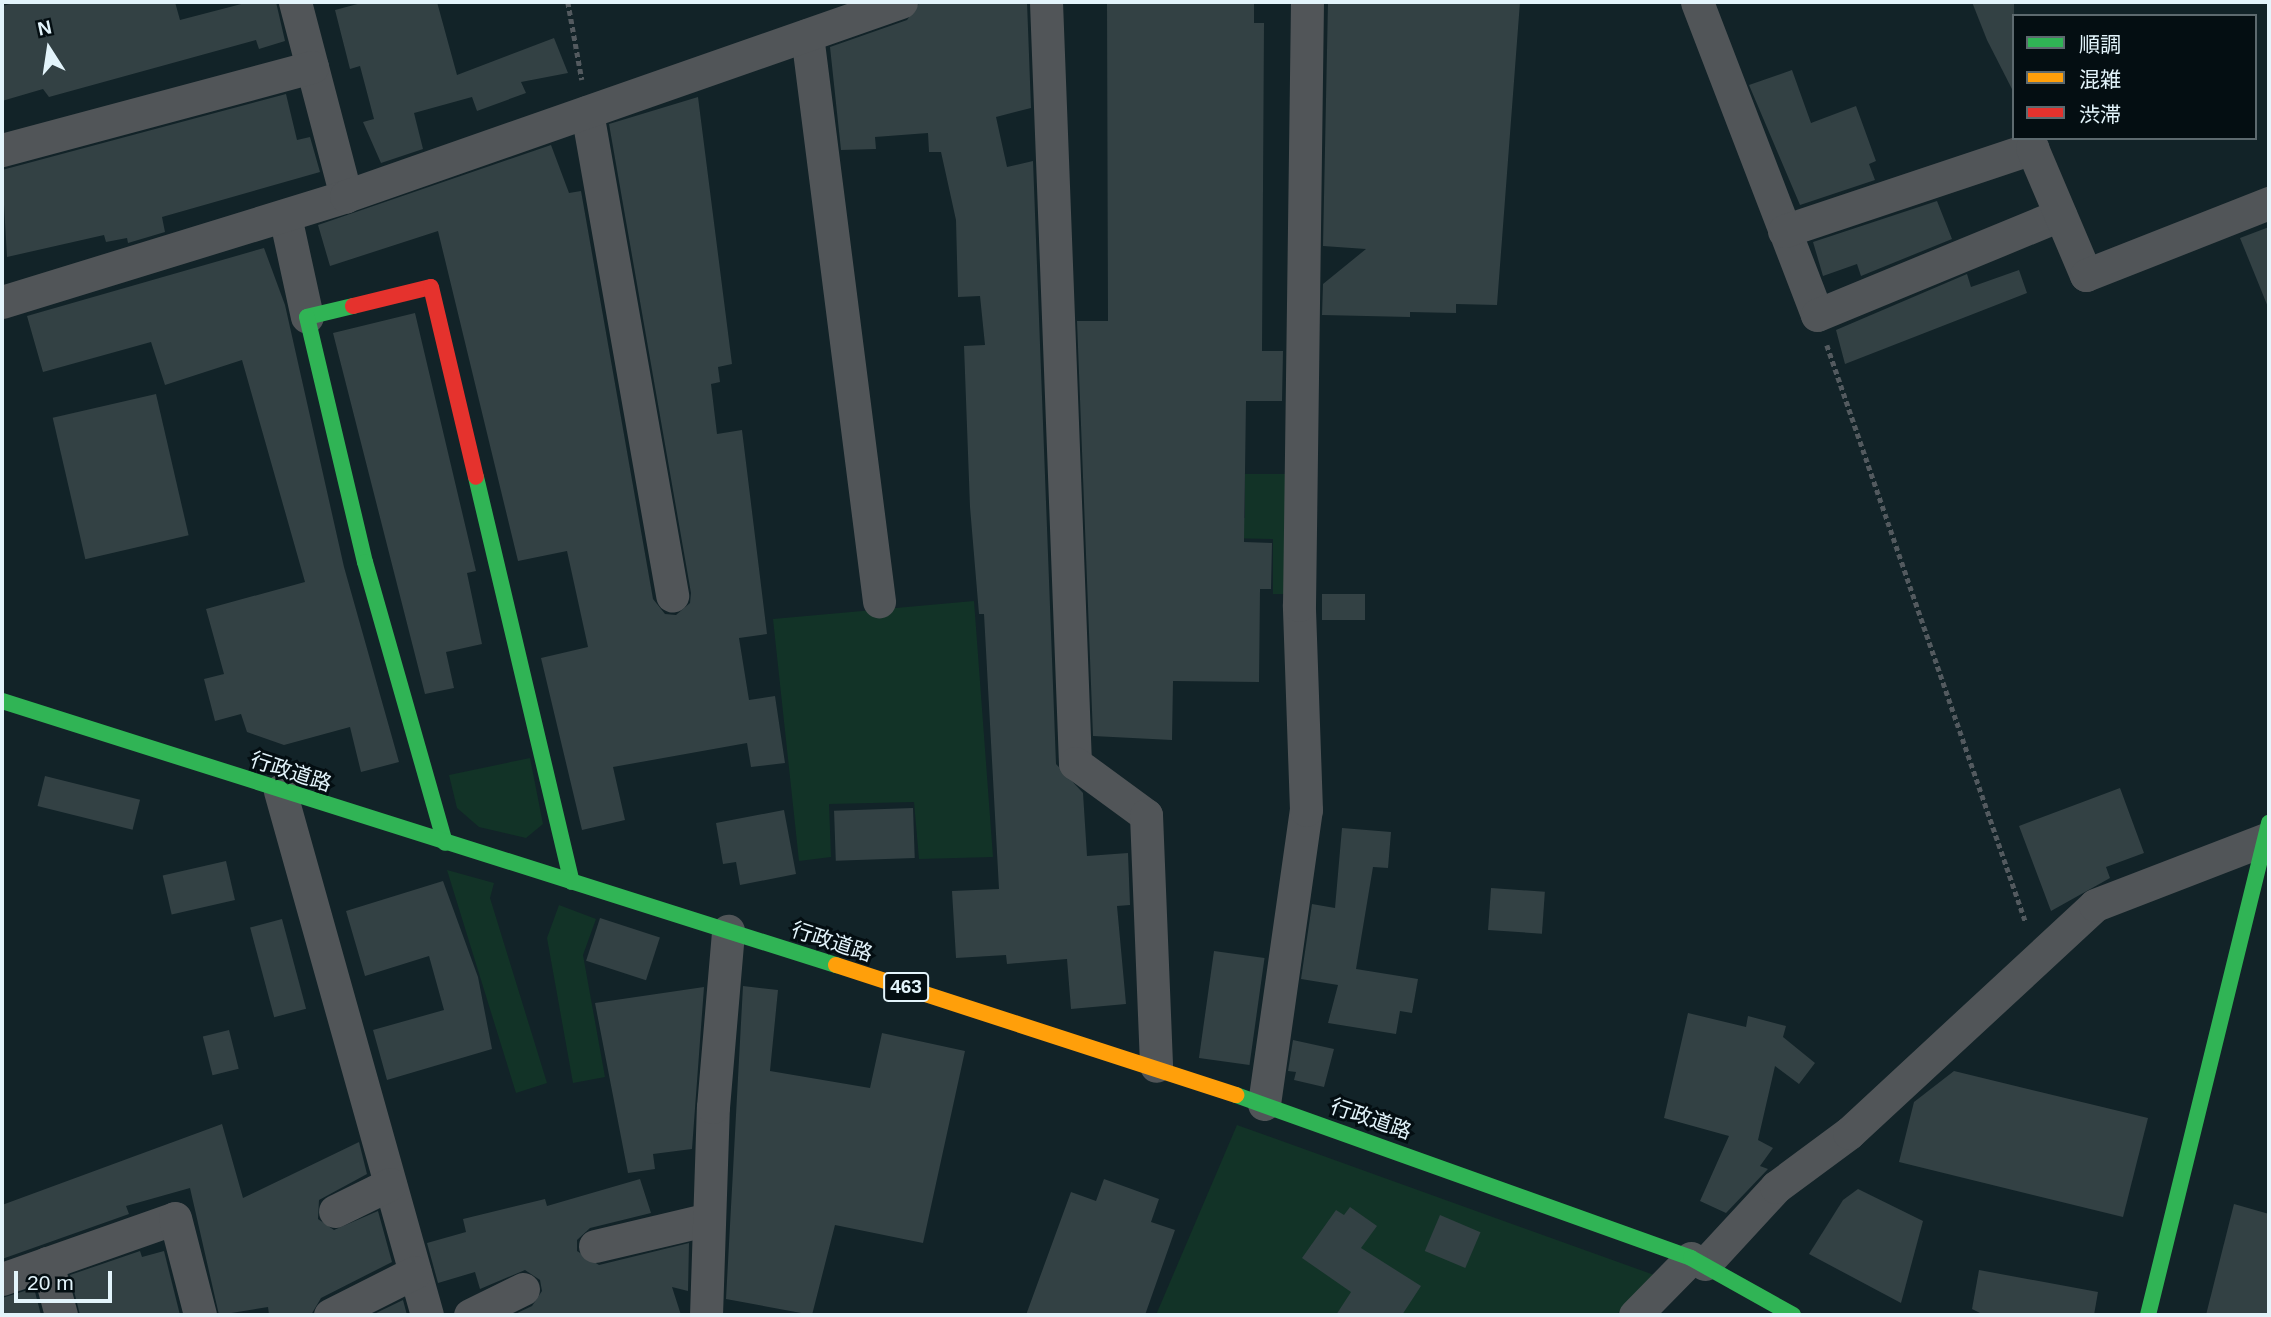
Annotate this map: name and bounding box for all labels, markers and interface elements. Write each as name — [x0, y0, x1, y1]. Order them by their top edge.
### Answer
north arrow — [14, 14, 84, 84]
legend — [2012, 14, 2257, 140]
text: N — [36, 16, 53, 40]
text: 順調 — [2079, 33, 2121, 56]
text: 混雑 — [2079, 68, 2121, 91]
text: 渋滞 — [2079, 103, 2121, 126]
street label: 行政道路 — [247, 747, 335, 797]
street label: 行政道路 — [788, 917, 876, 967]
road number: 463 — [881, 972, 930, 1002]
street label: 行政道路 — [1327, 1093, 1415, 1145]
scale bar — [18, 1258, 116, 1302]
text: 20 m — [27, 1271, 74, 1294]

